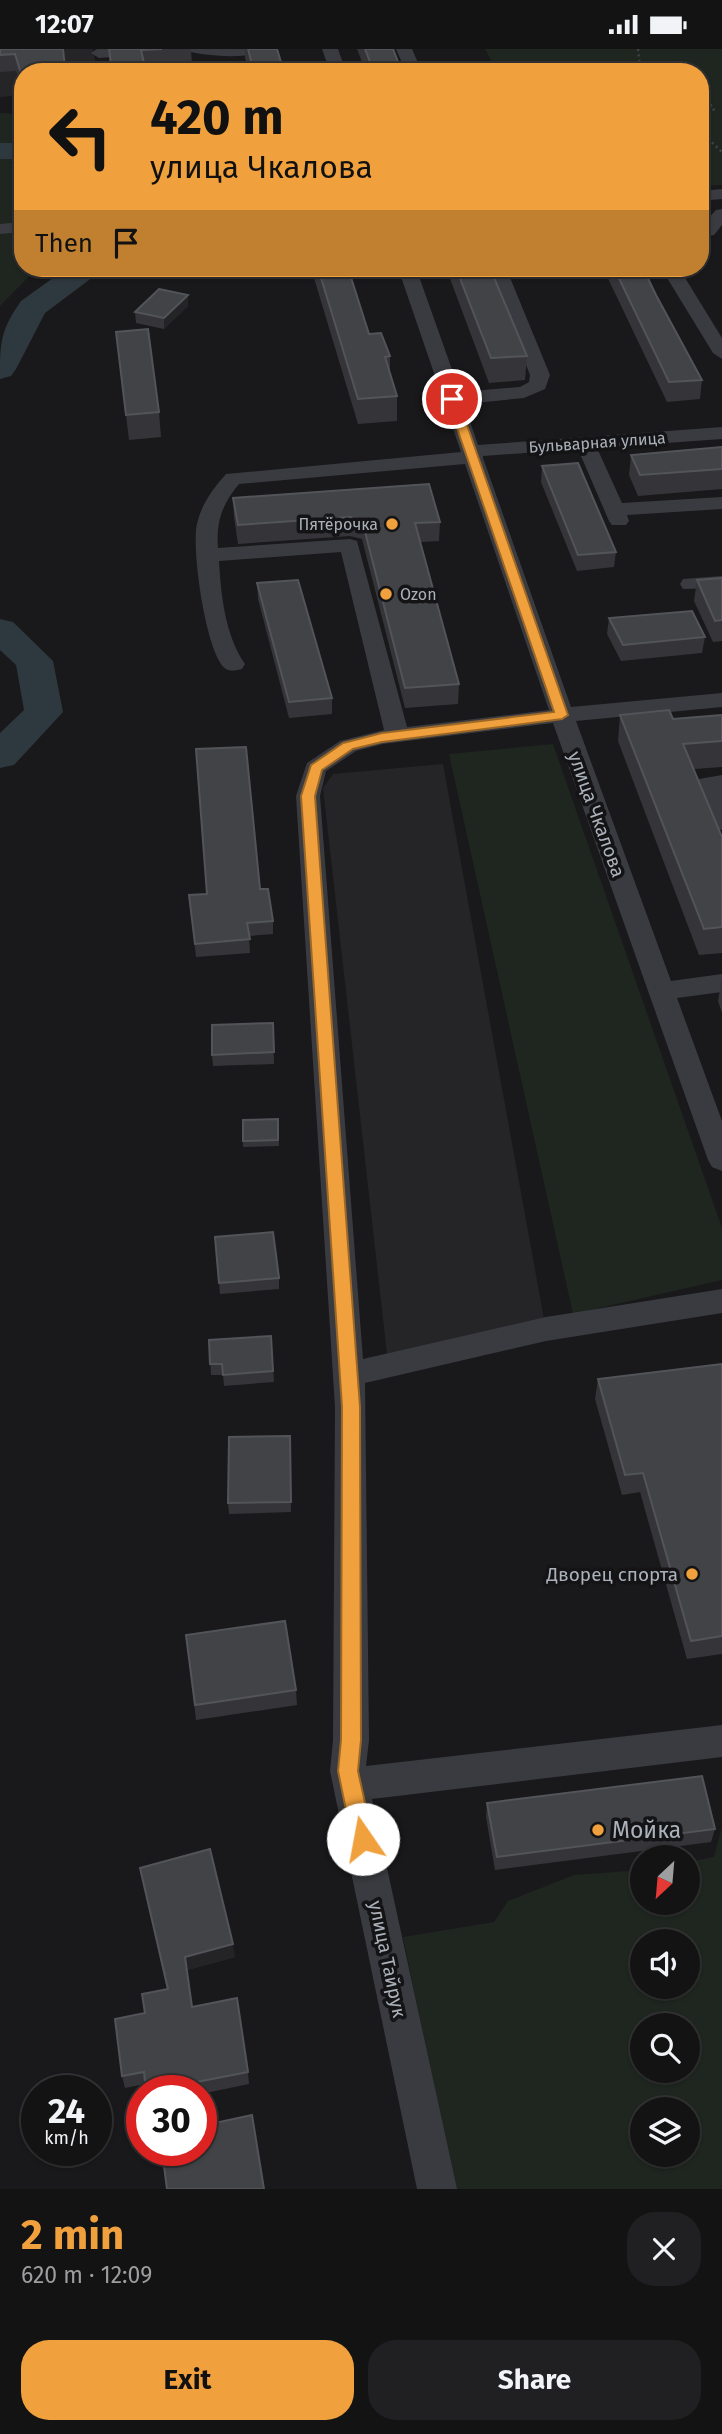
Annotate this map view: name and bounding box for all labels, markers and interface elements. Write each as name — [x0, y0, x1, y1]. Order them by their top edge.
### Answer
text: 12:07 — [35, 9, 94, 40]
text: 420 m — [150, 88, 284, 147]
icon: left — [35, 91, 126, 182]
text: улица Чкалова — [150, 148, 373, 186]
icon: arrive — [107, 224, 145, 262]
text: Then — [35, 228, 93, 259]
pin — [422, 369, 482, 429]
icon: arrive — [433, 380, 471, 418]
street label: Бульварная улица — [528, 428, 666, 457]
place label: Пятёрочка — [298, 515, 378, 534]
marker: Пятёрочка — [384, 516, 400, 532]
place label: Ozon — [400, 585, 437, 604]
marker: Ozon — [378, 586, 394, 602]
street label: улица Чкалова — [563, 748, 630, 880]
place label: Дворец спорта — [546, 1563, 678, 1586]
marker: Дворец спорта — [684, 1566, 700, 1582]
position arrow — [326, 1802, 400, 1876]
place label: Мойка — [612, 1816, 681, 1844]
marker: Мойка — [590, 1822, 606, 1838]
north arrow — [630, 1845, 700, 1915]
map controls — [630, 1845, 700, 2167]
street label: улица Тайрук — [364, 1899, 411, 2020]
button: sound — [630, 1929, 700, 1999]
button: search — [630, 2013, 700, 2083]
speed limit sign: 30 — [126, 2075, 217, 2166]
text: 24 — [48, 2090, 85, 2132]
button: layers — [630, 2097, 700, 2167]
text: km/h — [44, 2127, 89, 2149]
text: 2 min — [21, 2210, 124, 2260]
button: close — [627, 2212, 701, 2286]
text: 620 m · 12:09 — [21, 2261, 152, 2289]
button: Exit — [21, 2340, 354, 2420]
button: Share — [368, 2340, 701, 2420]

